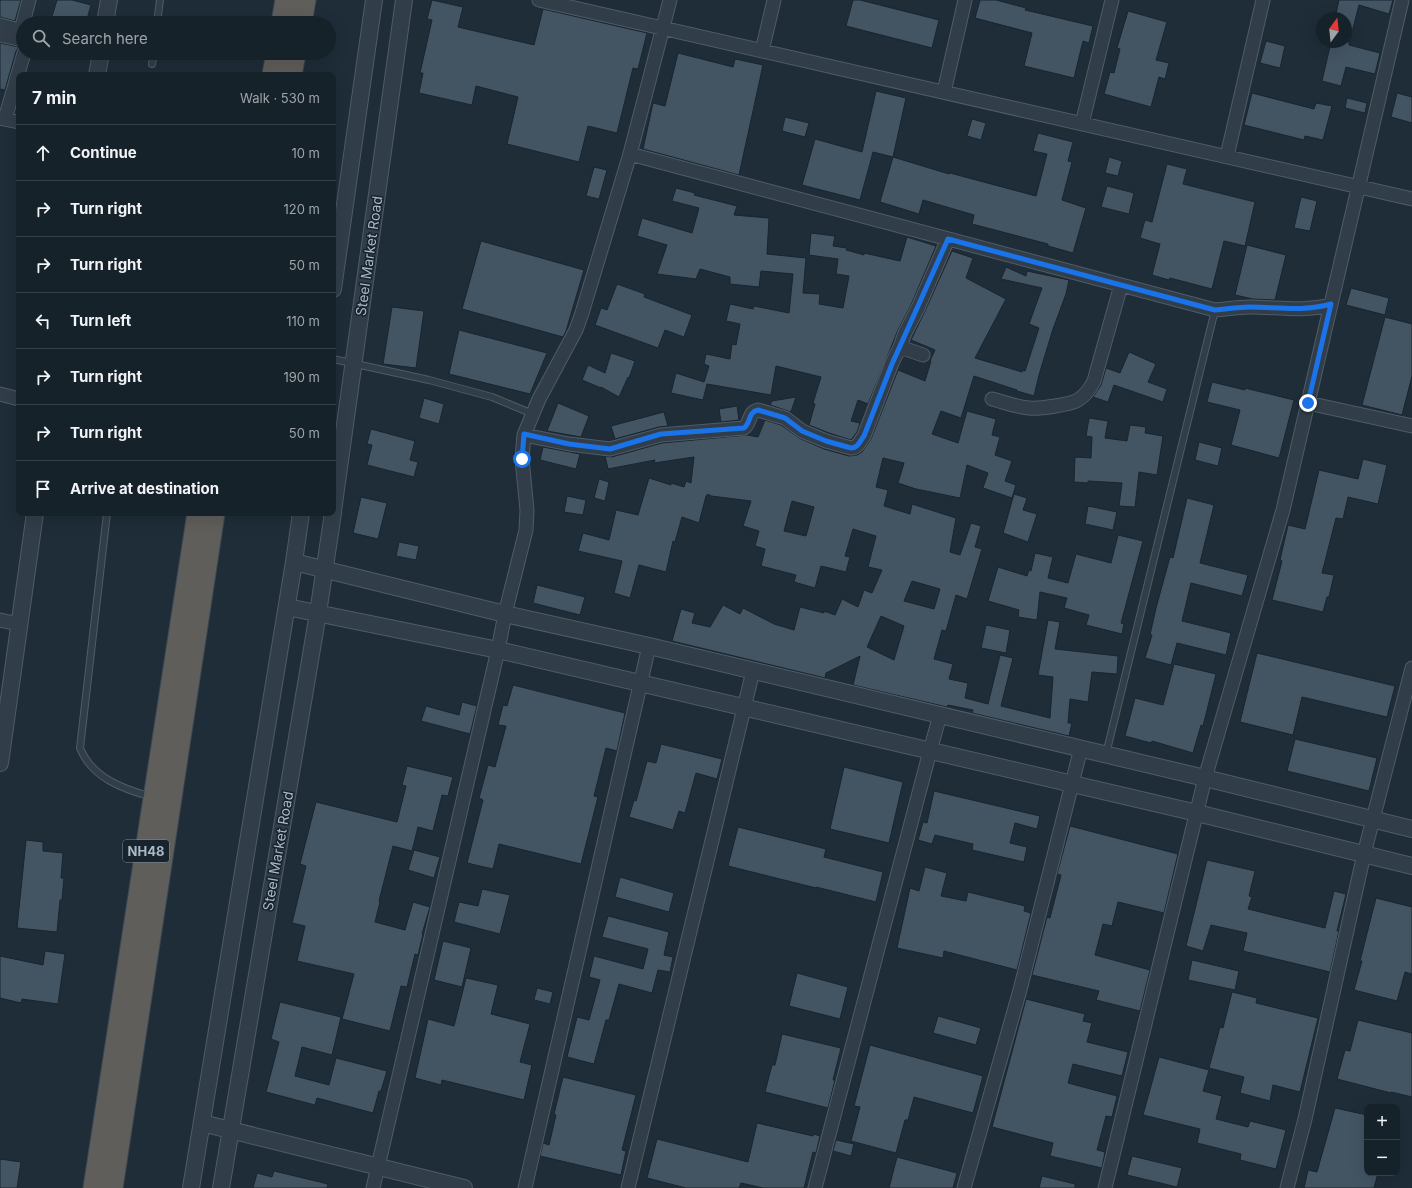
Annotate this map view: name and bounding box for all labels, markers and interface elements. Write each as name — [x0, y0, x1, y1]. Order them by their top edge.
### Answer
north arrow — [1316, 12, 1352, 48]
search box — [16, 16, 336, 60]
icon: search — [30, 27, 52, 49]
text: Search here — [62, 29, 148, 48]
text: 7 min — [32, 88, 77, 108]
text: Walk · 530 m — [240, 90, 320, 106]
icon: ahead — [32, 142, 54, 164]
text: Continue — [70, 143, 137, 162]
text: 10 m — [291, 145, 320, 161]
street label: Steel Market Road — [352, 195, 385, 317]
icon: right — [32, 198, 54, 220]
text: Turn right — [70, 199, 142, 218]
text: 120 m — [284, 201, 320, 217]
icon: right — [32, 254, 54, 276]
text: Turn right — [70, 255, 142, 274]
text: 50 m — [289, 257, 320, 273]
icon: left — [32, 310, 54, 332]
text: Turn left — [70, 311, 131, 330]
text: 110 m — [286, 313, 320, 329]
icon: right — [32, 366, 54, 388]
text: Turn right — [70, 367, 142, 386]
text: 190 m — [283, 369, 320, 385]
route end — [1299, 394, 1317, 412]
icon: right — [32, 422, 54, 444]
text: Turn right — [70, 423, 142, 442]
text: 50 m — [289, 425, 320, 441]
route start — [513, 450, 531, 468]
icon: arrive — [32, 478, 54, 500]
text: Arrive at destination — [70, 479, 219, 498]
street label: Steel Market Road — [259, 790, 296, 912]
road number: NH48 — [123, 840, 169, 862]
map controls — [1364, 1104, 1400, 1176]
button: + — [1364, 1104, 1400, 1140]
button: − — [1364, 1140, 1400, 1176]

